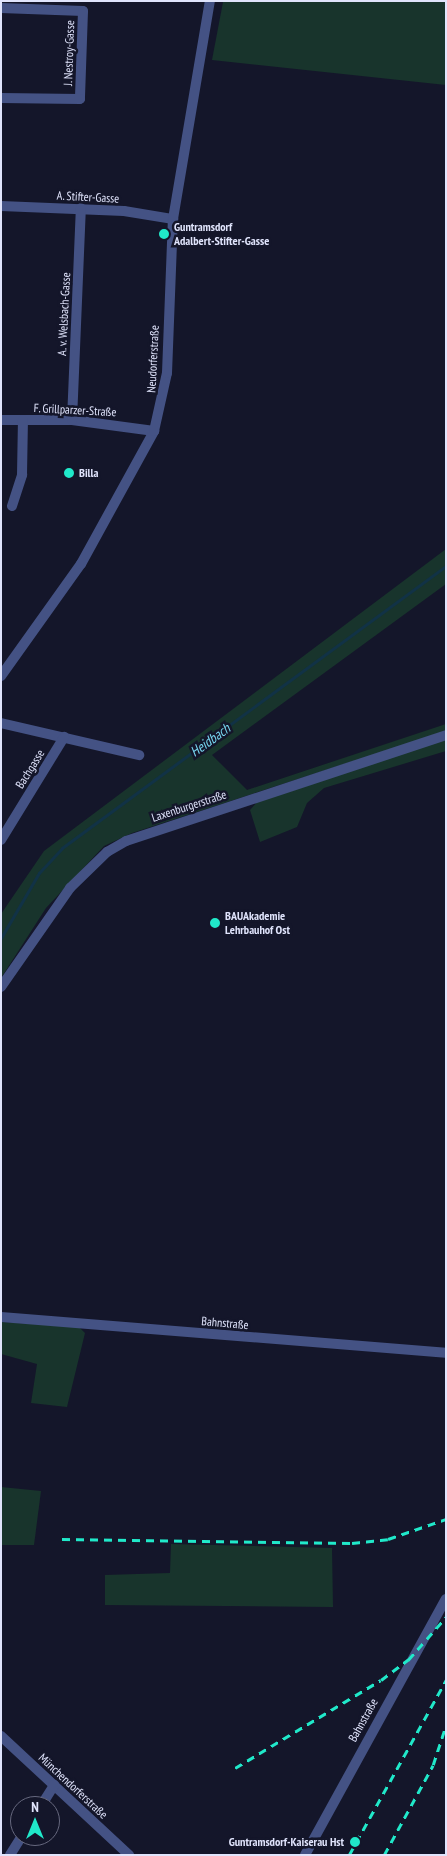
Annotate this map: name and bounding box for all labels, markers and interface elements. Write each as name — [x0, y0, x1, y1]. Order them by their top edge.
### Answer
street label: J. Nestroy-Gasse — [61, 20, 77, 86]
street label: A. Stifter-Gasse — [56, 188, 120, 206]
place label: Guntramsdorf Adalbert-Stifter-Gasse — [174, 220, 269, 248]
marker: Guntramsdorf Adalbert-Stifter-Gasse — [158, 228, 170, 240]
street label: A. v. Welsbach-Gasse — [55, 271, 73, 357]
street label: Neudorferstraße — [144, 325, 162, 393]
street label: F. Grillparzer-Straße — [33, 401, 117, 419]
place label: Billa — [79, 466, 98, 480]
marker: Billa — [63, 467, 75, 479]
water label: Heidbach — [187, 720, 233, 760]
street label: Bachgasse — [12, 747, 48, 791]
street label: Laxenburgerstraße — [150, 787, 228, 825]
place label: BAUAkademie Lehrbauhof Ost — [225, 909, 290, 937]
marker: BAUAkademie Lehrbauhof Ost — [209, 917, 221, 929]
street label: Bahnstraße — [201, 1314, 249, 1332]
street label: Bahnstraße — [345, 1696, 381, 1744]
street label: Münchendorferstraße — [36, 1750, 110, 1822]
north arrow — [10, 1796, 60, 1846]
text: N — [31, 1798, 39, 1816]
place label: Guntramsdorf-Kaiserau Hst — [229, 1835, 344, 1849]
marker: Guntramsdorf-Kaiserau Hst — [348, 1835, 362, 1849]

